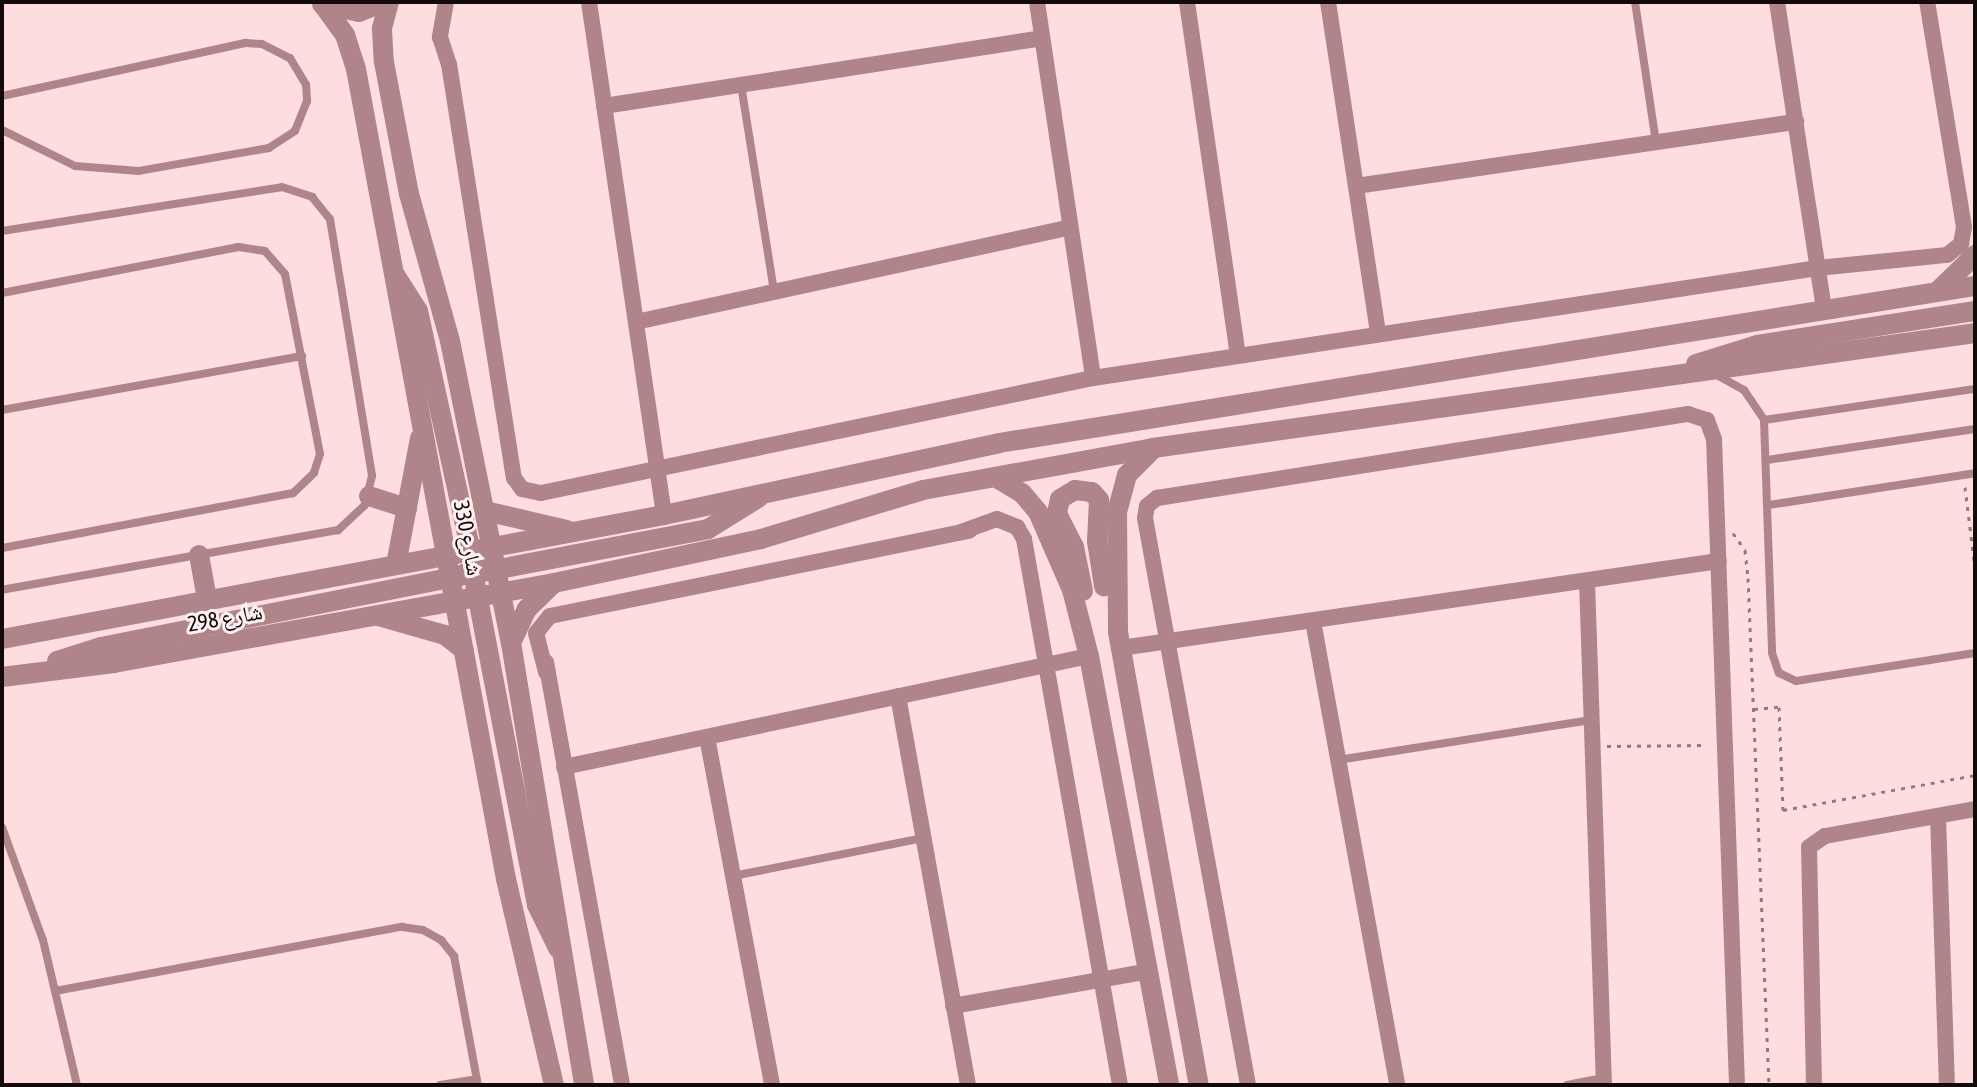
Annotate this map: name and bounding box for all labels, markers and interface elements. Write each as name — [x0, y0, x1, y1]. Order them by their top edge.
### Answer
street label: شارع 330 — [448, 498, 488, 578]
street label: شارع 298 — [185, 598, 265, 638]

